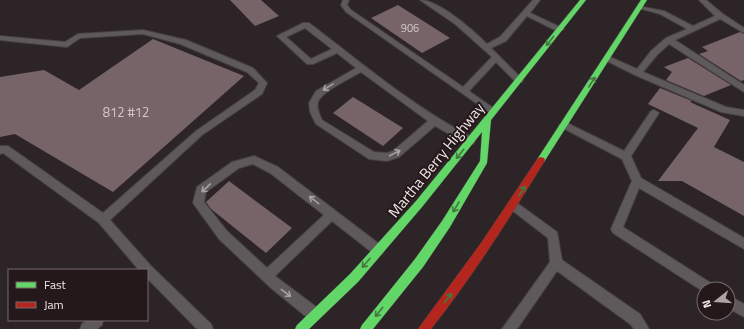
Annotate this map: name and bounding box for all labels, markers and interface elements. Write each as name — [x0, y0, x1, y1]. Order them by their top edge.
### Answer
house number: 906 — [401, 20, 419, 36]
one-way arrow — [545, 36, 554, 47]
one-way arrow — [588, 77, 596, 88]
one-way arrow — [323, 83, 334, 91]
street label: Martha Berry Highway — [382, 97, 490, 223]
house number: 812 #12 — [103, 102, 149, 122]
one-way arrow — [455, 148, 464, 159]
one-way arrow — [389, 149, 401, 157]
one-way arrow — [201, 183, 211, 193]
one-way arrow — [518, 185, 526, 197]
one-way arrow — [309, 196, 320, 204]
one-way arrow — [452, 201, 460, 212]
one-way arrow — [362, 258, 371, 269]
legend — [8, 269, 148, 321]
text: Fast — [44, 275, 67, 294]
north arrow — [696, 281, 736, 321]
one-way arrow — [281, 288, 292, 297]
one-way arrow — [444, 293, 453, 304]
text: Jam — [44, 295, 64, 314]
text: N — [698, 298, 715, 310]
one-way arrow — [375, 307, 384, 318]

